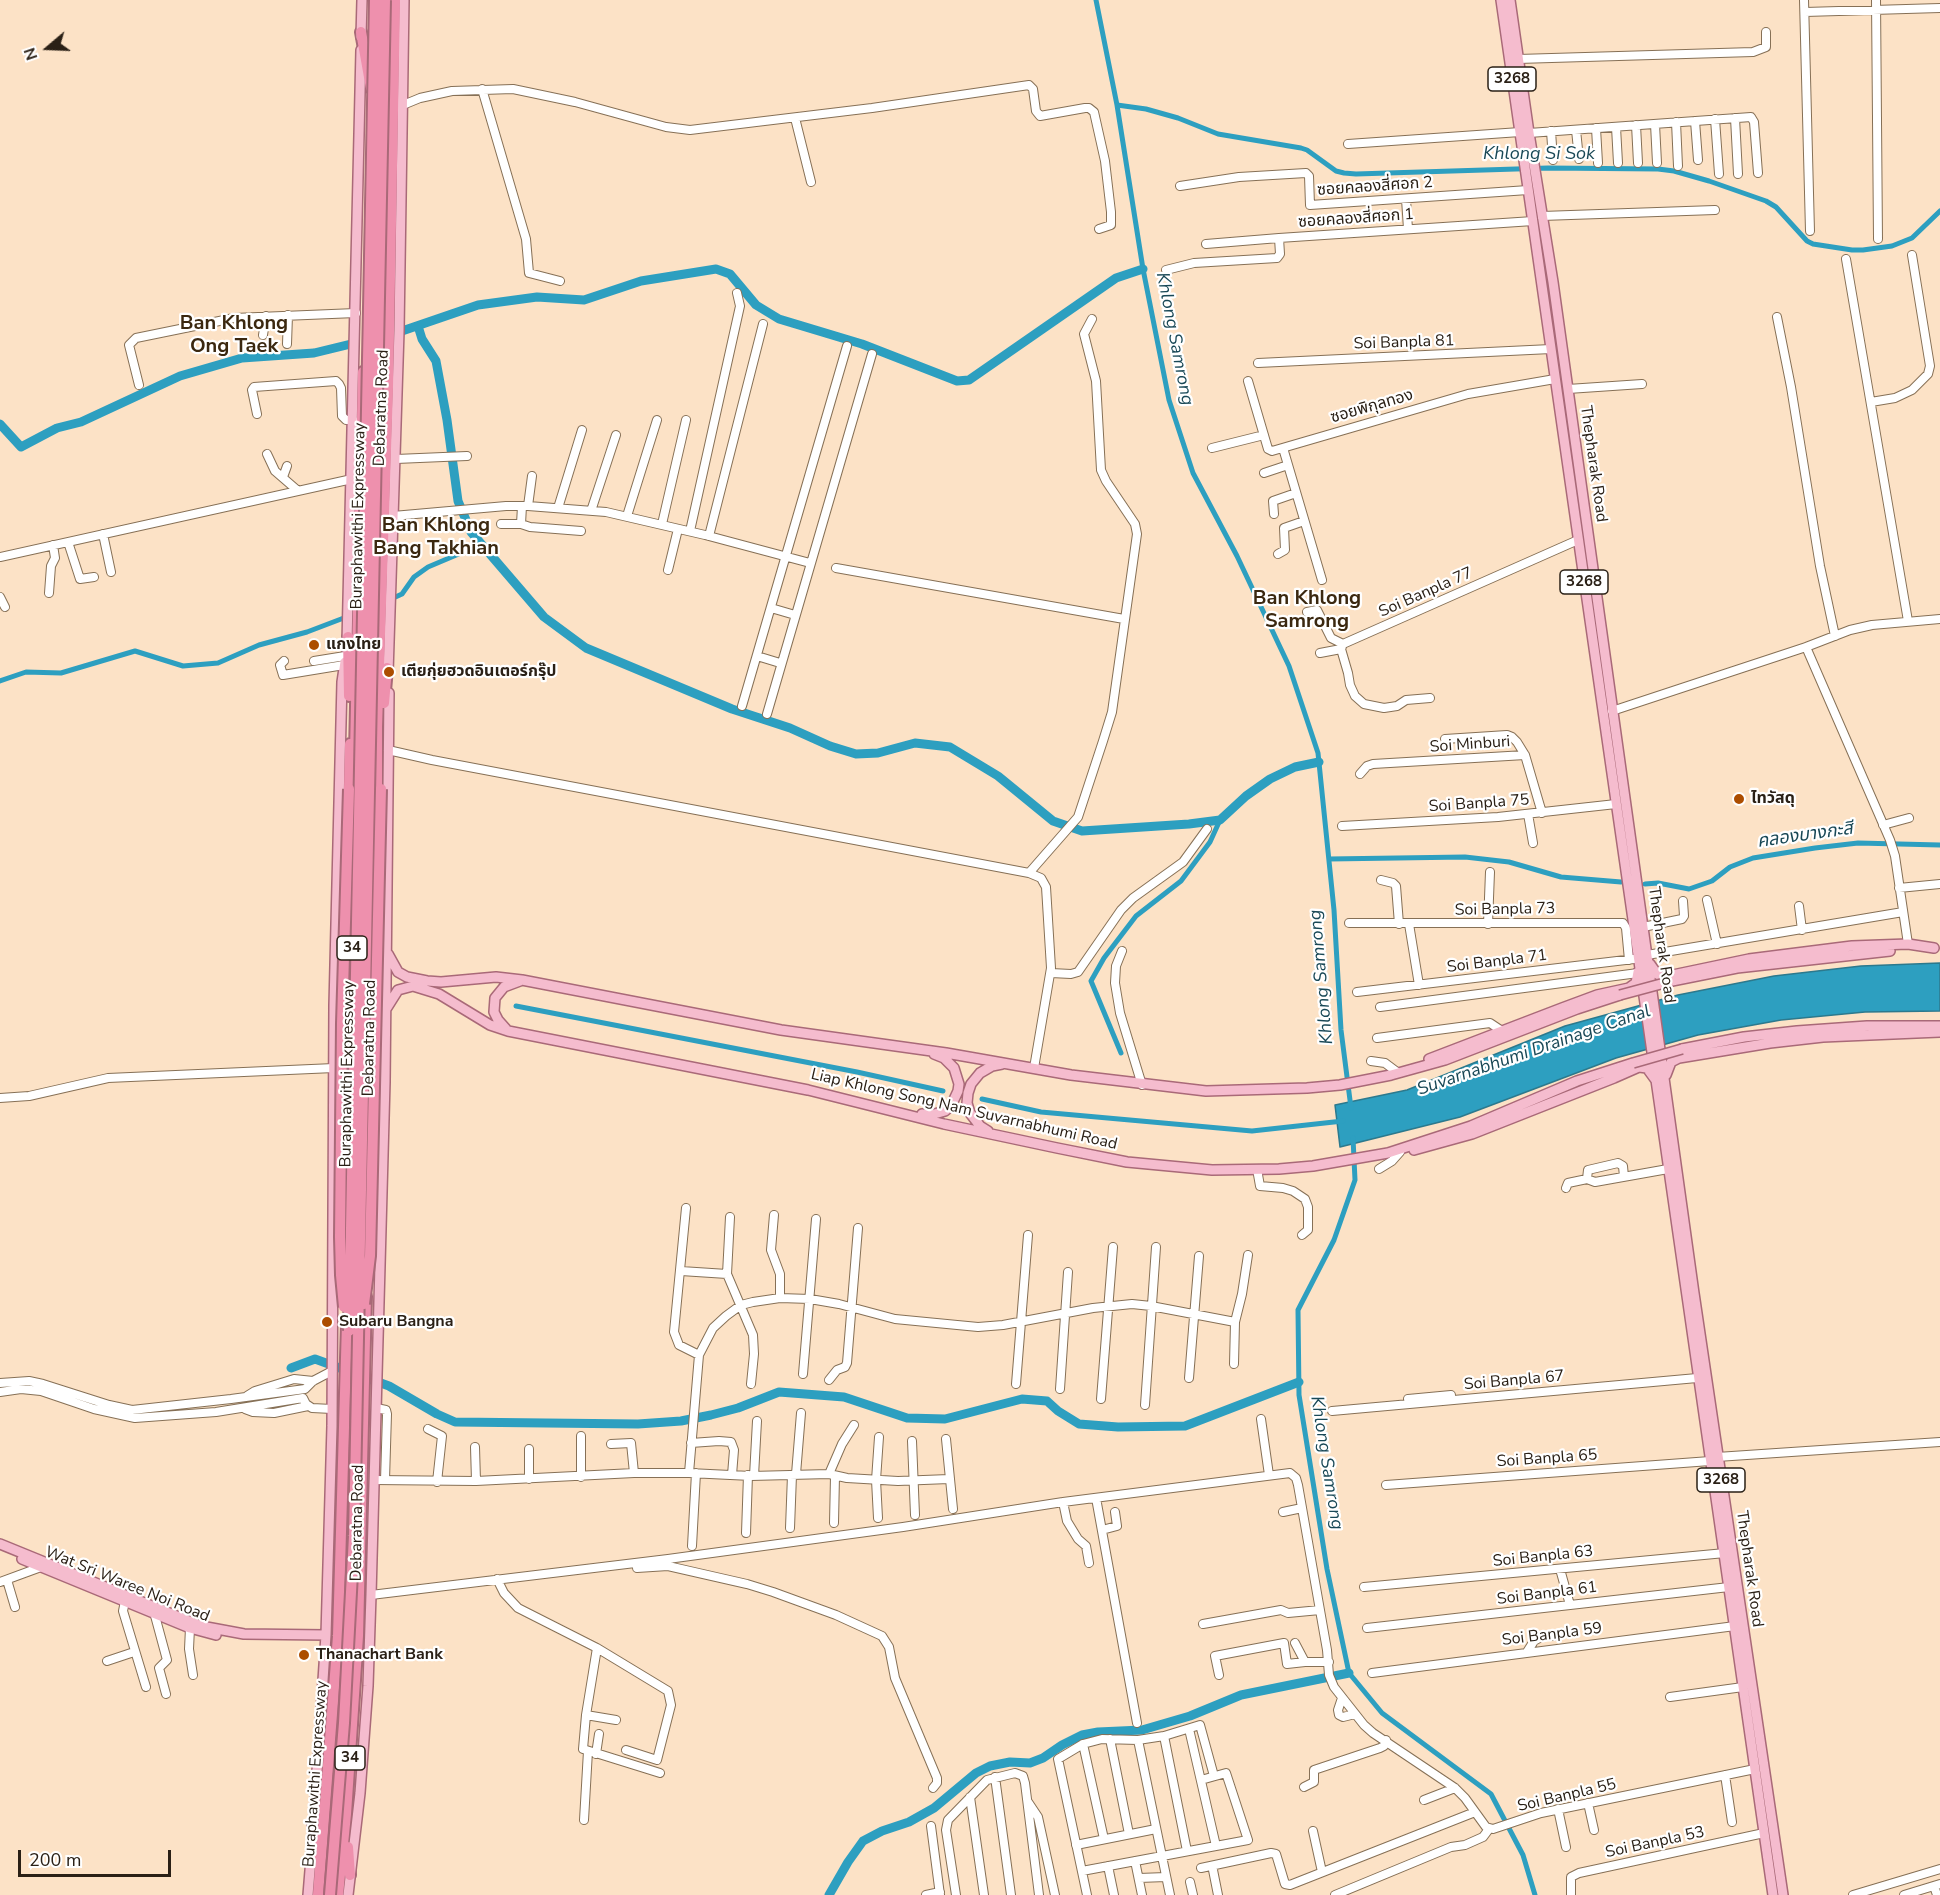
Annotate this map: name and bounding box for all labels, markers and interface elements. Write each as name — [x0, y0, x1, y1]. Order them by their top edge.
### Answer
north arrow — [18, 18, 78, 78]
text: N — [19, 45, 43, 63]
road number: 3268 — [1488, 67, 1536, 91]
water label: Khlong Si Sok — [1483, 144, 1595, 166]
street label: ซอยคลองสี่ศอก 2 — [1316, 173, 1434, 201]
street label: ซอยคลองสี่ศอก 1 — [1297, 205, 1415, 233]
water label: Khlong Samrong — [1150, 271, 1198, 407]
district label: Ban Khlong Ong Taek — [180, 312, 288, 359]
street label: Soi Banpla 81 — [1353, 332, 1455, 354]
street label: Debaratna Road — [370, 349, 394, 467]
street label: ซอยพิกุลทอง — [1329, 386, 1415, 428]
street label: Thepharak Road — [1575, 404, 1611, 524]
street label: Buraphawithi Expressway — [348, 422, 370, 610]
district label: Ban Khlong Bang Takhian — [373, 514, 499, 561]
street label: Soi Banpla 77 — [1376, 564, 1476, 622]
road number: 3268 — [1560, 570, 1608, 594]
district label: Ban Khlong Samrong — [1253, 587, 1361, 634]
place label: แกงไทย — [326, 635, 381, 655]
marker: แกงไทย — [307, 638, 321, 652]
place label: เตียกุ่ยฮวดอินเตอร์กรุ๊ป — [401, 662, 556, 682]
marker: เตียกุ่ยฮวดอินเตอร์กรุ๊ป — [382, 665, 396, 679]
street label: Soi Minburi — [1429, 733, 1511, 757]
place label: ไทวัสดุ — [1751, 789, 1795, 809]
street label: Soi Banpla 75 — [1428, 791, 1530, 817]
marker: ไทวัสดุ — [1732, 792, 1746, 806]
water label: คลองบางกะสี — [1756, 819, 1854, 853]
street label: Thepharak Road — [1643, 885, 1679, 1005]
street label: Soi Banpla 73 — [1454, 900, 1556, 920]
water label: Khlong Samrong — [1305, 909, 1339, 1045]
road number: 34 — [337, 936, 367, 960]
street label: Soi Banpla 71 — [1446, 946, 1548, 978]
street label: Debaratna Road — [359, 979, 381, 1097]
street label: Buraphawithi Expressway — [337, 980, 359, 1168]
water label: Suvarnabhumi Drainage Canal — [1414, 1001, 1654, 1101]
street label: Liap Khlong Song Nam Suvarnabhumi Road — [809, 1065, 1119, 1155]
place label: Subaru Bangna — [339, 1312, 453, 1332]
marker: Subaru Bangna — [320, 1315, 334, 1329]
street label: Soi Banpla 67 — [1463, 1367, 1565, 1395]
water label: Khlong Samrong — [1305, 1395, 1347, 1531]
street label: Soi Banpla 65 — [1496, 1446, 1598, 1472]
street label: Debaratna Road — [347, 1464, 369, 1582]
road number: 3268 — [1697, 1468, 1745, 1492]
street label: Thepharak Road — [1731, 1509, 1767, 1629]
street label: Soi Banpla 63 — [1492, 1542, 1594, 1572]
street label: Wat Sri Waree Noi Road — [42, 1543, 212, 1627]
street label: Soi Banpla 61 — [1496, 1578, 1598, 1610]
street label: Soi Banpla 59 — [1501, 1619, 1603, 1651]
place label: Thanachart Bank — [316, 1645, 443, 1665]
marker: Thanachart Bank — [297, 1648, 311, 1662]
street label: Buraphawithi Expressway — [300, 1680, 332, 1868]
road number: 34 — [335, 1746, 365, 1770]
street label: Soi Banpla 55 — [1516, 1775, 1618, 1817]
street label: Soi Banpla 53 — [1604, 1823, 1706, 1863]
scale bar — [21, 1838, 174, 1876]
text: 200 m — [29, 1848, 81, 1872]

